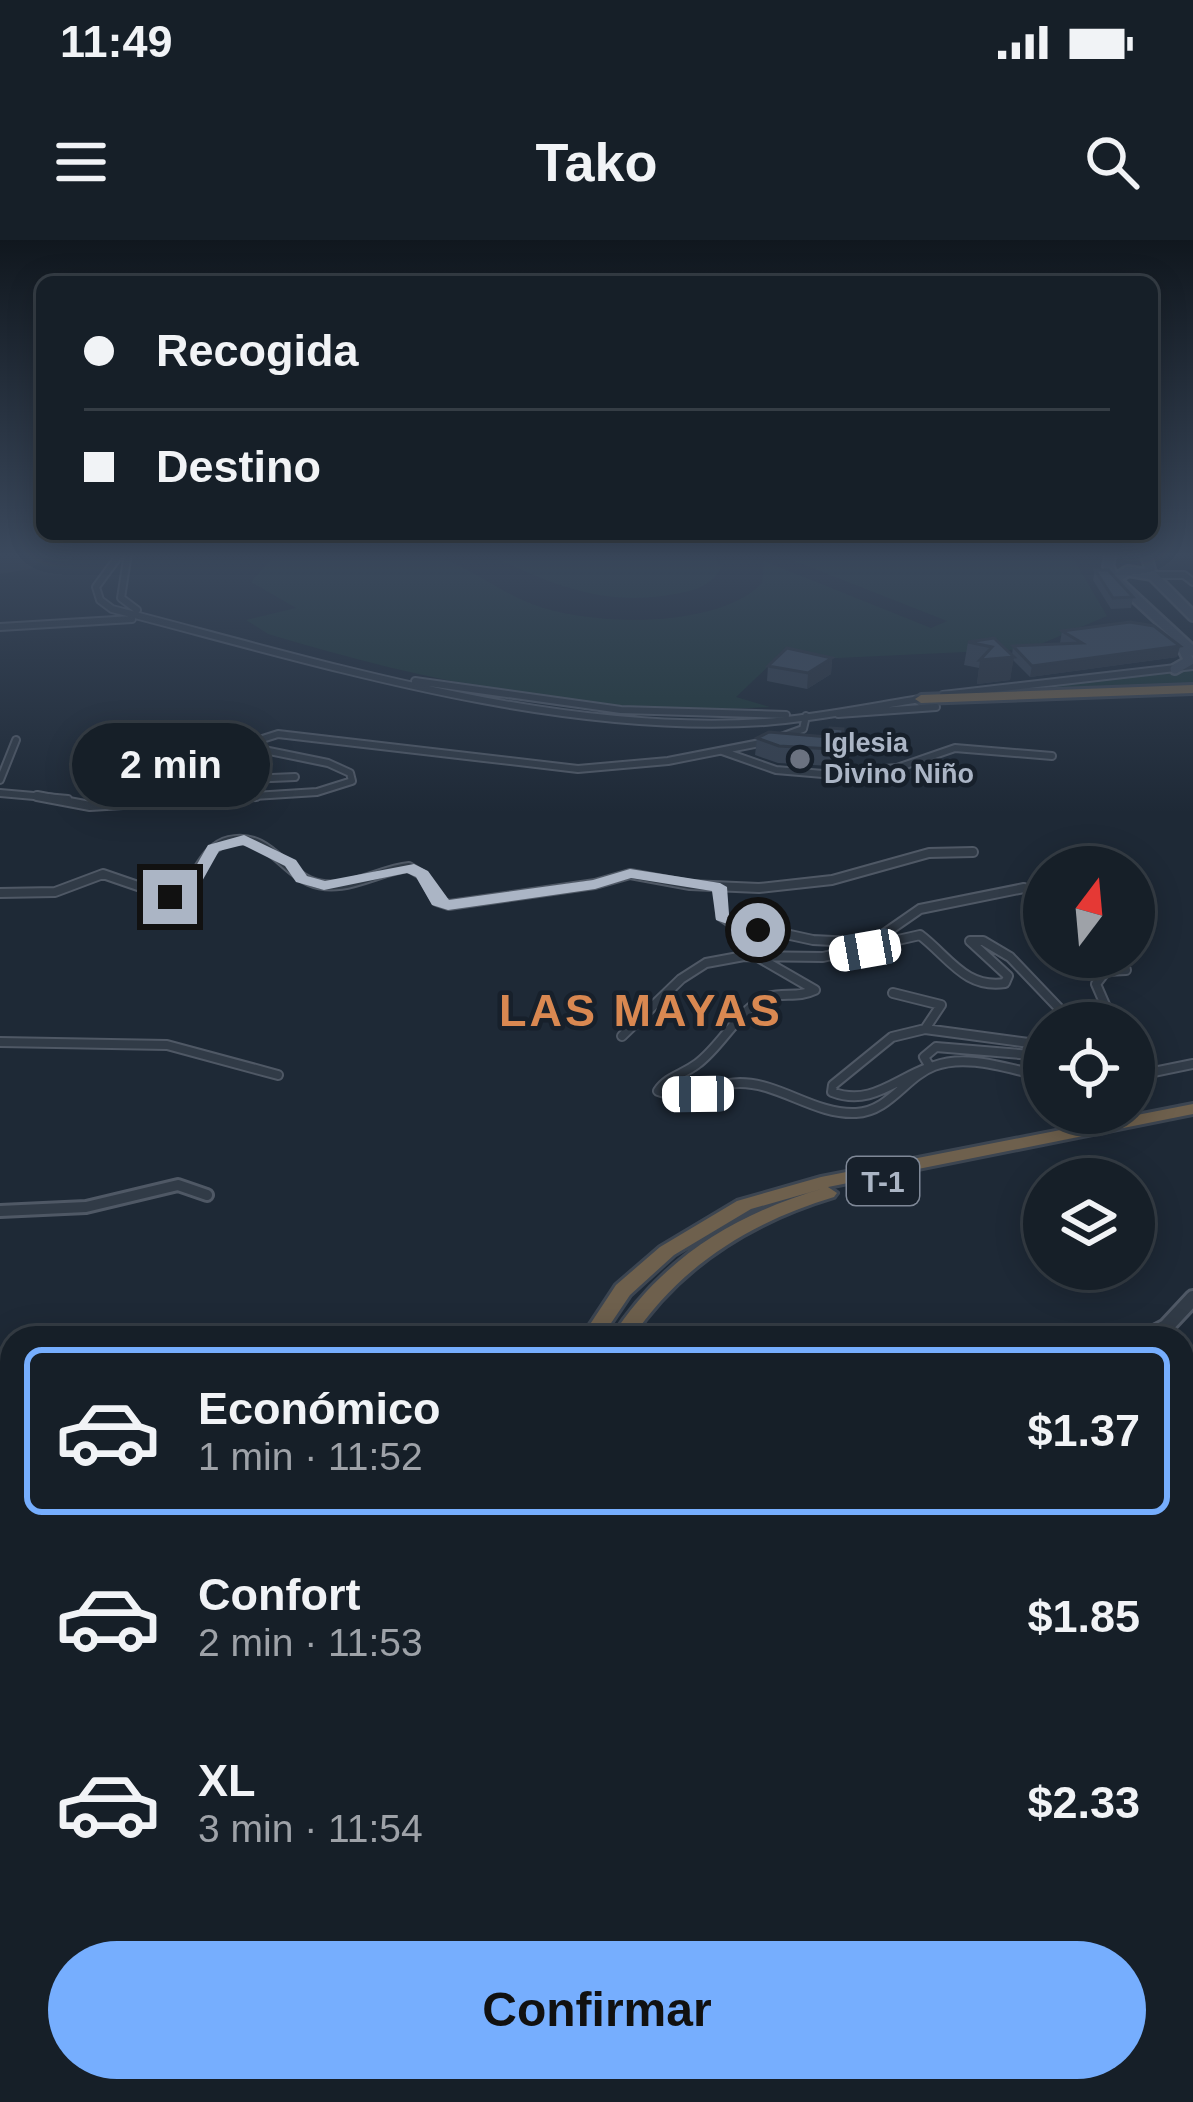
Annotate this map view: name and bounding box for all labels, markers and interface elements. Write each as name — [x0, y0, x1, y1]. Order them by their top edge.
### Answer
text: 11:49 — [60, 16, 173, 67]
icon: menu — [48, 129, 114, 195]
icon: search — [1079, 129, 1145, 195]
text: Tako — [535, 132, 658, 192]
text: Recogida — [156, 325, 359, 376]
text: Destino — [156, 441, 321, 492]
callout: 2 min — [71, 723, 269, 807]
place label: Iglesia Divino Niño — [824, 728, 974, 789]
text: 2 min — [120, 743, 222, 786]
marker: Iglesia Divino Niño — [787, 746, 813, 772]
north arrow — [1023, 846, 1155, 978]
map controls — [1023, 846, 1155, 1290]
route end — [143, 870, 197, 924]
route start — [731, 903, 785, 957]
car — [826, 926, 904, 974]
district label: LAS MAYAS — [499, 985, 783, 1036]
button: locate — [1023, 1002, 1155, 1134]
car — [662, 1075, 734, 1113]
road number: T-1 — [847, 1157, 919, 1205]
button: layers — [1023, 1158, 1155, 1290]
icon: car — [54, 1377, 162, 1485]
text: Económico — [198, 1383, 441, 1434]
text: $1.37 — [1027, 1405, 1140, 1456]
text: 1 min · 11:52 — [198, 1435, 423, 1478]
icon: car — [54, 1563, 162, 1671]
text: Confort — [198, 1569, 360, 1620]
text: $1.85 — [1027, 1591, 1140, 1642]
text: 2 min · 11:53 — [198, 1621, 423, 1664]
icon: car — [54, 1749, 162, 1857]
text: XL — [198, 1755, 256, 1806]
text: $2.33 — [1027, 1777, 1140, 1828]
text: 3 min · 11:54 — [198, 1807, 423, 1850]
button: Confirmar — [48, 1941, 1146, 2079]

